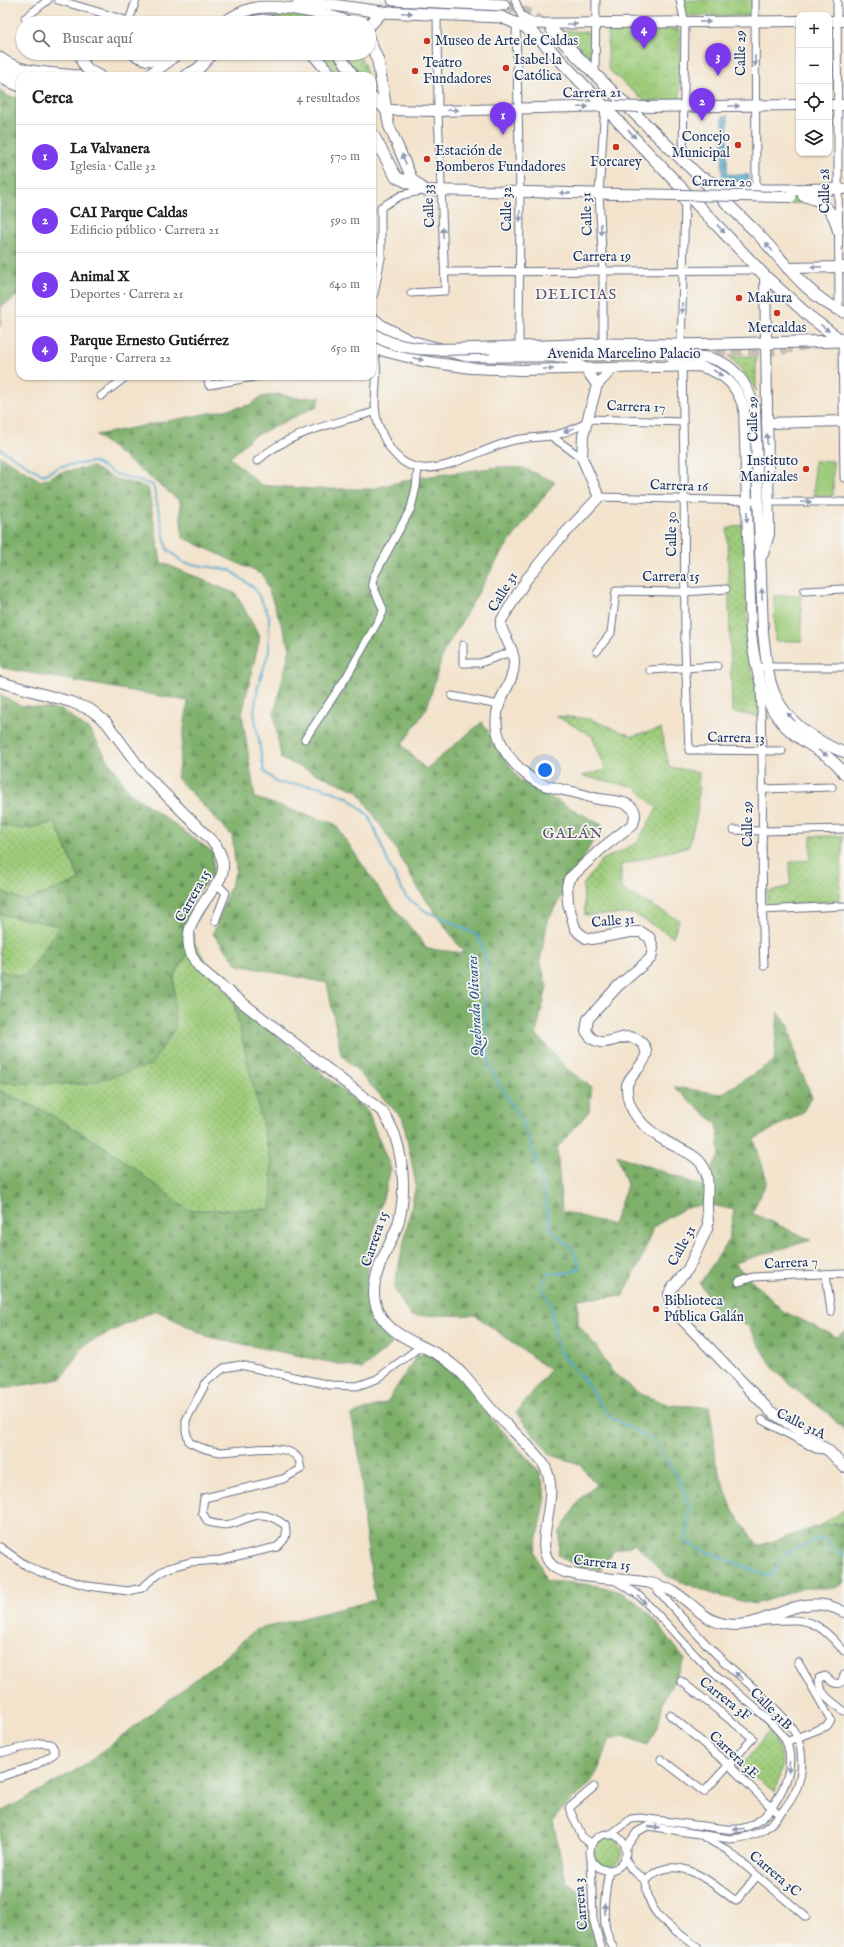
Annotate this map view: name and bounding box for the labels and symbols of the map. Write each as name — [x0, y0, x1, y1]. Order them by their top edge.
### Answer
one-way arrow — [401, 10, 414, 16]
pin: 4 — [631, 16, 657, 49]
one-way arrow — [699, 19, 712, 25]
one-way arrow — [566, 21, 579, 27]
street label: Calle 29 — [732, 30, 750, 76]
place label: Museo de Arte de Caldas — [435, 32, 578, 50]
marker: Museo de Arte de Caldas — [422, 36, 432, 46]
pin: 3 — [705, 43, 731, 76]
place label: Isabel la Católica — [514, 51, 563, 85]
place label: Teatro Fundadores — [423, 54, 492, 88]
one-way arrow — [752, 55, 758, 68]
marker: Isabel la Católica — [501, 63, 511, 73]
marker: Teatro Fundadores — [410, 66, 420, 76]
street label: Carrera 21 — [562, 83, 622, 103]
pin: 2 — [689, 88, 715, 121]
pin: 1 — [490, 102, 516, 135]
one-way arrow — [728, 103, 741, 109]
one-way arrow — [577, 104, 590, 110]
one-way arrow — [447, 107, 460, 113]
place label: Concejo Municipal — [671, 128, 730, 162]
one-way arrow — [627, 129, 636, 139]
marker: Concejo Municipal — [733, 140, 743, 150]
place label: Estación de Bomberos Fundadores — [435, 142, 566, 176]
marker: Forcarey — [611, 142, 621, 152]
one-way arrow — [401, 153, 407, 164]
place label: Forcarey — [590, 153, 642, 171]
marker: Estación de Bomberos Fundadores — [422, 154, 432, 164]
street label: Calle 28 — [816, 168, 834, 214]
street label: Carrera 20 — [692, 172, 752, 192]
street label: Calle 33 — [419, 184, 439, 228]
street label: Calle 32 — [498, 186, 516, 231]
one-way arrow — [559, 189, 571, 196]
street label: Calle 31 — [577, 192, 597, 236]
one-way arrow — [517, 210, 523, 223]
one-way arrow — [598, 223, 604, 236]
one-way arrow — [716, 224, 726, 234]
one-way arrow — [440, 226, 446, 239]
one-way arrow — [765, 242, 774, 252]
street label: Carrera 19 — [573, 248, 631, 266]
one-way arrow — [810, 264, 822, 271]
district label: DELICIAS — [535, 285, 617, 304]
place label: Makura — [747, 289, 793, 307]
marker: Makura — [734, 293, 744, 303]
one-way arrow — [679, 302, 685, 315]
marker: Mercaldas — [772, 308, 782, 318]
place label: Mercaldas — [748, 319, 807, 337]
one-way arrow — [819, 324, 830, 332]
street label: Avenida Marcelino Palacio — [546, 345, 701, 363]
one-way arrow — [412, 357, 425, 363]
one-way arrow — [542, 366, 554, 373]
one-way arrow — [712, 370, 724, 377]
street label: Calle 29 — [744, 396, 762, 442]
street label: Carrera 17 — [606, 397, 666, 417]
one-way arrow — [562, 427, 574, 433]
one-way arrow — [764, 432, 770, 445]
place label: Instituto Manizales — [740, 452, 798, 486]
marker: Instituto Manizales — [801, 464, 811, 474]
street label: Carrera 16 — [650, 476, 709, 496]
one-way arrow — [800, 499, 813, 505]
street label: Calle 30 — [663, 511, 681, 557]
one-way arrow — [744, 511, 751, 523]
street label: Carrera 15 — [642, 568, 700, 586]
street label: Calle 31 — [484, 569, 522, 615]
one-way arrow — [759, 587, 765, 600]
one-way arrow — [786, 712, 795, 722]
street label: Carrera 13 — [707, 728, 765, 748]
one-way arrow — [817, 750, 829, 757]
your location — [535, 760, 555, 780]
street label: Calle 29 — [739, 801, 757, 847]
district label: GALÁN — [543, 824, 603, 843]
street label: Carrera 15 — [171, 867, 215, 925]
street label: Calle 31 — [591, 910, 635, 932]
water label: Quebrada Olivares — [463, 954, 487, 1057]
street label: Carrera 15 — [357, 1209, 393, 1269]
street label: Calle 31 — [664, 1223, 700, 1269]
street label: Carrera 7 — [764, 1253, 818, 1273]
place label: Biblioteca Pública Galán — [664, 1292, 744, 1326]
marker: Biblioteca Pública Galán — [651, 1304, 661, 1314]
street label: Calle 31A — [773, 1404, 829, 1444]
street label: Carrera 15 — [573, 1551, 631, 1575]
one-way arrow — [637, 1595, 647, 1605]
one-way arrow — [734, 1671, 744, 1681]
street label: Carrera 3F — [695, 1673, 755, 1725]
street label: Calle 31B — [746, 1684, 796, 1734]
street label: Carrera 3E — [705, 1727, 763, 1783]
one-way arrow — [785, 1761, 792, 1773]
one-way arrow — [648, 1824, 660, 1831]
one-way arrow — [733, 1826, 745, 1832]
street label: Carrera 3C — [745, 1847, 805, 1901]
street label: Carrera 3 — [570, 1877, 592, 1931]
one-way arrow — [602, 1902, 608, 1915]

